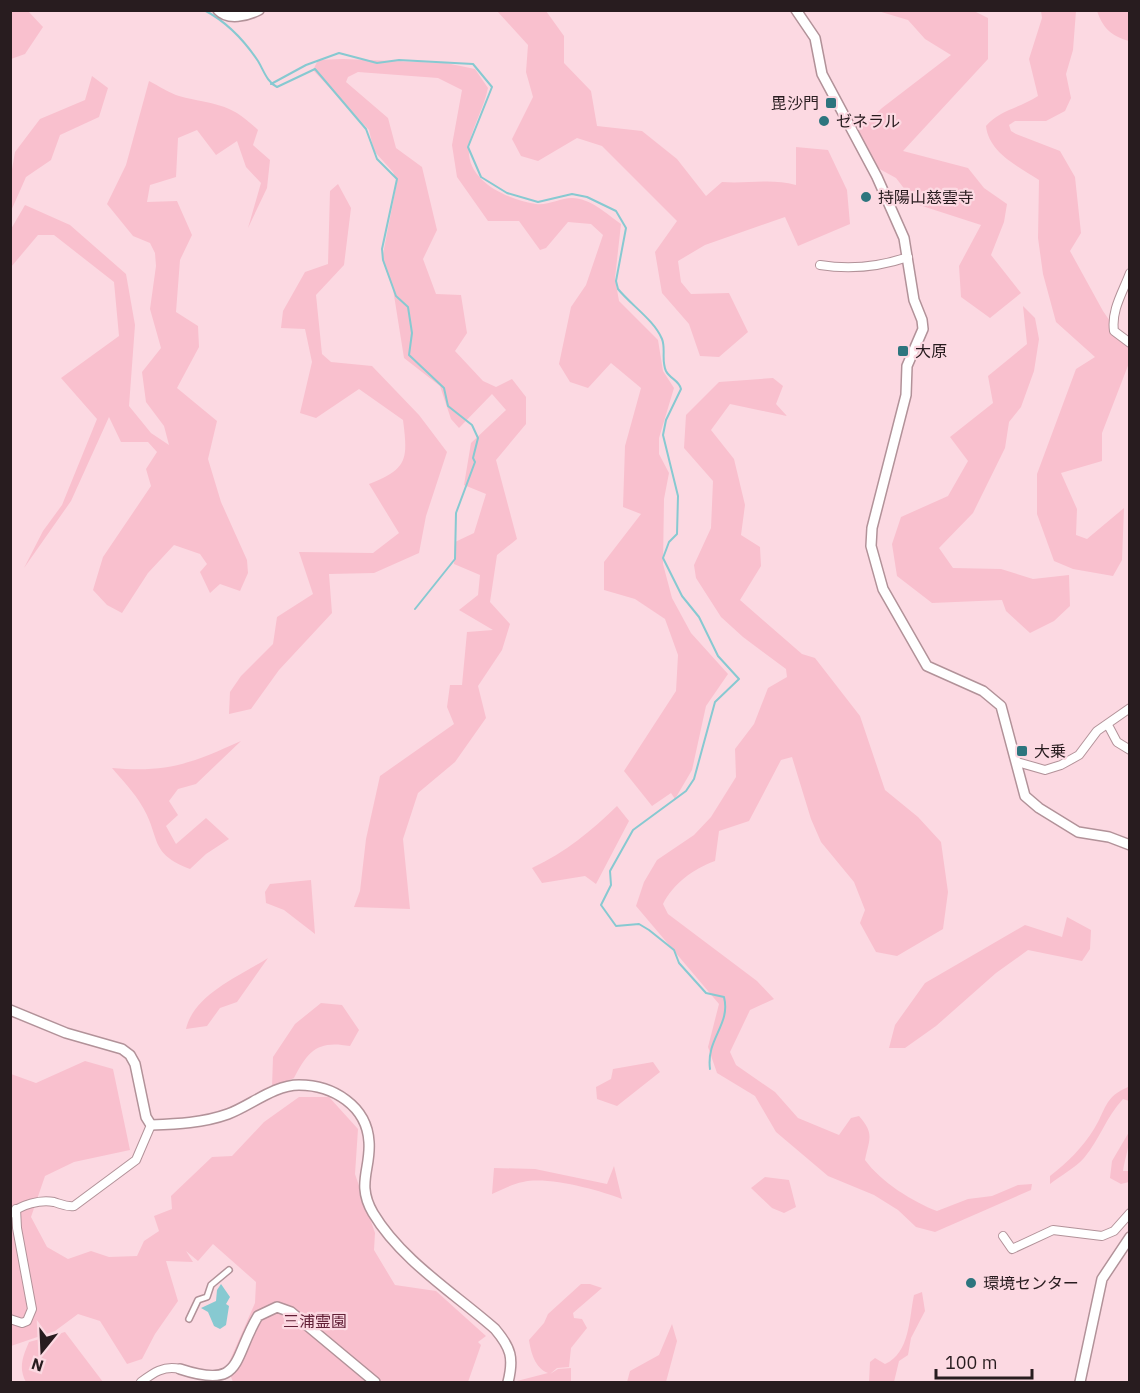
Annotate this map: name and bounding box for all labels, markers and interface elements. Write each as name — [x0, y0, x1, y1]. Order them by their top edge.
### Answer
place label: 毘沙門 — [771, 93, 819, 113]
marker: 毘沙門 — [824, 96, 838, 110]
place label: ゼネラル — [836, 111, 900, 131]
marker: ゼネラル — [817, 114, 831, 128]
place label: 持陽山慈雲寺 — [878, 187, 974, 207]
marker: 持陽山慈雲寺 — [859, 190, 873, 204]
place label: 大原 — [915, 341, 947, 361]
marker: 大原 — [896, 344, 910, 358]
place label: 大乗 — [1034, 741, 1066, 761]
marker: 大乗 — [1015, 744, 1029, 758]
place label: 環境センター — [983, 1273, 1079, 1293]
marker: 環境センター — [964, 1276, 978, 1290]
park label: 三浦霊園 — [283, 1311, 347, 1331]
north arrow — [12, 1321, 72, 1381]
scale bar — [936, 1342, 1032, 1380]
text: 100 m — [945, 1351, 997, 1374]
text: N — [29, 1354, 46, 1377]

